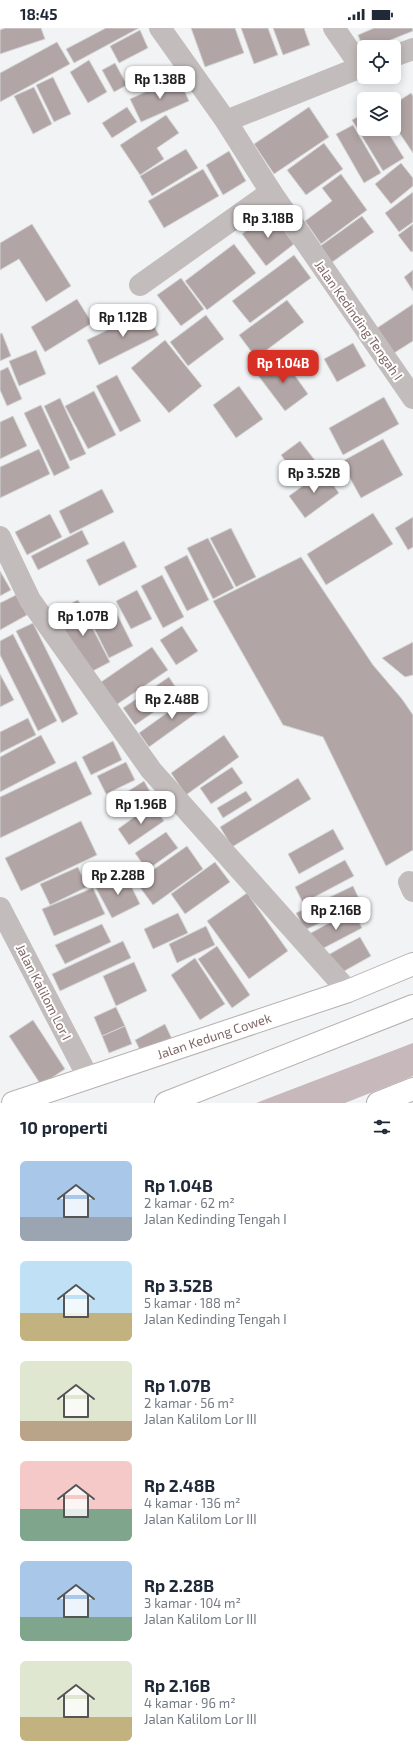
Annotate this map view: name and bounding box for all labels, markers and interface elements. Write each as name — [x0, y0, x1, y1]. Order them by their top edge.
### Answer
text: 18:45 — [20, 5, 58, 23]
map controls — [357, 40, 401, 136]
button: locate — [357, 40, 401, 84]
pin: Rp 1.38B — [119, 66, 201, 100]
text: Rp 1.38B — [134, 71, 186, 87]
button: layers — [357, 92, 401, 136]
pin: Rp 3.18B — [227, 205, 309, 239]
text: Rp 3.18B — [242, 210, 294, 226]
street label: Jalan Kedinding Tengah I — [312, 257, 406, 383]
pin: Rp 1.12B — [82, 304, 164, 338]
text: Rp 1.12B — [99, 309, 147, 325]
pin: Rp 1.04B — [242, 350, 324, 384]
text: Rp 1.04B — [257, 355, 309, 371]
pin: Rp 3.52B — [273, 460, 355, 494]
text: Rp 3.52B — [288, 465, 340, 481]
pin: Rp 1.07B — [42, 603, 124, 637]
text: Rp 1.07B — [57, 608, 109, 624]
pin: Rp 2.48B — [131, 686, 213, 720]
text: Rp 2.48B — [145, 691, 199, 707]
pin: Rp 1.96B — [100, 791, 182, 825]
text: Rp 1.96B — [115, 796, 167, 812]
pin: Rp 2.28B — [77, 862, 159, 896]
text: Rp 2.28B — [91, 867, 145, 883]
pin: Rp 2.16B — [295, 897, 377, 931]
text: Rp 2.16B — [311, 902, 361, 918]
street label: Jalan Kalilom Lor I — [13, 941, 75, 1043]
street label: Jalan Kedung Cowek — [155, 1009, 273, 1062]
icon: filters — [371, 1116, 393, 1138]
text: 10 properti — [20, 1117, 108, 1137]
text: Rp 1.04B — [144, 1175, 213, 1195]
icon: home — [52, 1177, 100, 1225]
text: 2 kamar · 62 m² — [144, 1195, 235, 1211]
text: Jalan Kedinding Tengah I — [144, 1211, 287, 1227]
text: Rp 3.52B — [144, 1275, 213, 1295]
icon: home — [52, 1277, 100, 1325]
text: 5 kamar · 188 m² — [144, 1295, 241, 1311]
text: Jalan Kedinding Tengah I — [144, 1311, 287, 1327]
text: Rp 1.07B — [144, 1375, 211, 1395]
icon: home — [52, 1377, 100, 1425]
text: 2 kamar · 56 m² — [144, 1395, 234, 1411]
text: Jalan Kalilom Lor III — [144, 1411, 257, 1427]
text: Rp 2.48B — [144, 1475, 215, 1495]
icon: home — [52, 1477, 100, 1525]
text: 4 kamar · 136 m² — [144, 1495, 241, 1511]
text: Jalan Kalilom Lor III — [144, 1511, 257, 1527]
text: Rp 2.28B — [144, 1575, 214, 1595]
icon: home — [52, 1577, 100, 1625]
text: 3 kamar · 104 m² — [144, 1595, 241, 1611]
text: Jalan Kalilom Lor III — [144, 1611, 257, 1627]
text: Rp 2.16B — [144, 1675, 210, 1695]
icon: home — [52, 1677, 100, 1725]
text: 4 kamar · 96 m² — [144, 1695, 236, 1711]
text: Jalan Kalilom Lor III — [144, 1711, 257, 1727]

